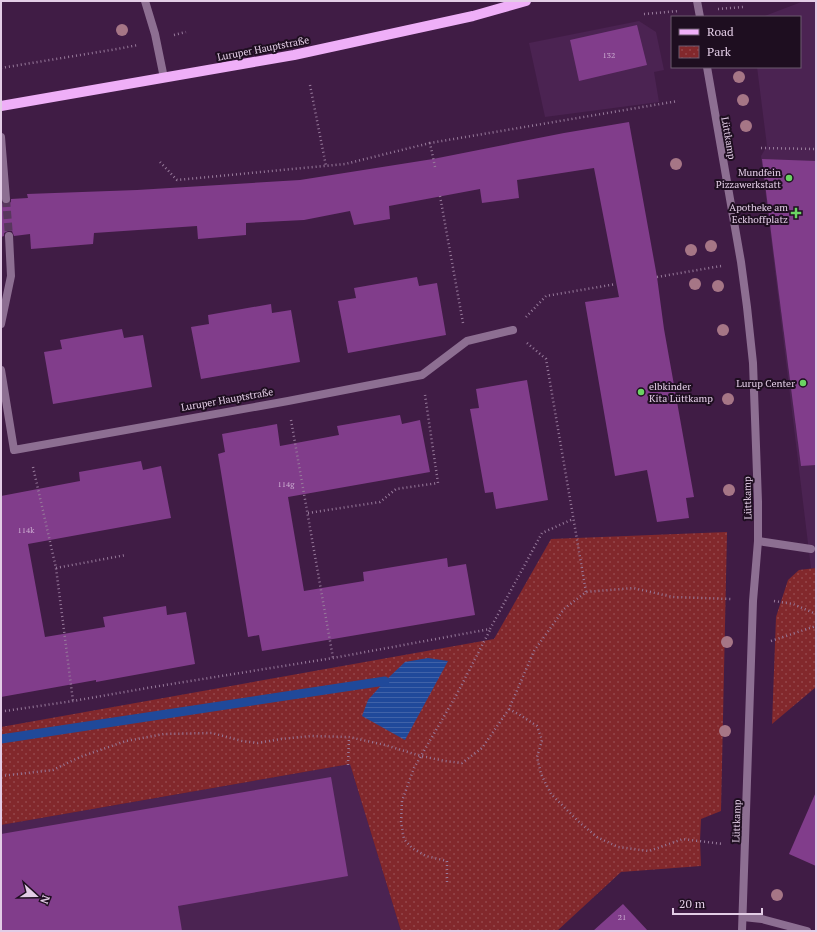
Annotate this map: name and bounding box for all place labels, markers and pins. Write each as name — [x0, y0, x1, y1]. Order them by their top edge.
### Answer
place label: Mundfein Pizzawerkstatt — [716, 166, 781, 191]
marker: Mundfein Pizzawerkstatt — [784, 173, 794, 183]
place label: Apotheke am Eckhoffplatz — [729, 201, 788, 226]
marker: Apotheke am Eckhoffplatz — [791, 208, 801, 218]
place label: Lurup Center — [736, 377, 795, 390]
marker: Lurup Center — [798, 378, 808, 388]
place label: elbkinder Kita Lüttkamp — [649, 380, 713, 405]
marker: elbkinder Kita Lüttkamp — [636, 387, 646, 397]

